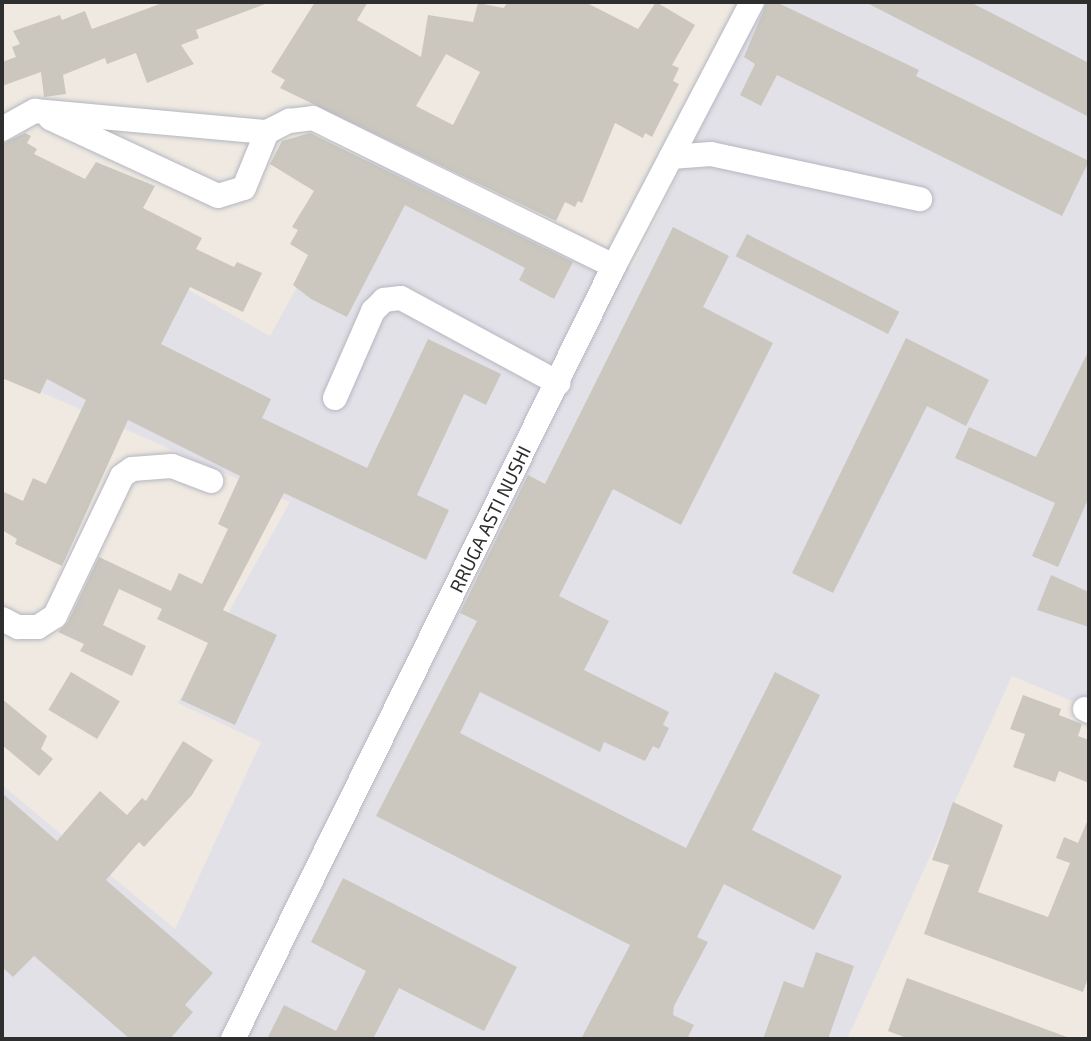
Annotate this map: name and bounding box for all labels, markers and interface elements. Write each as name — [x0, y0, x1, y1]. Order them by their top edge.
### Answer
street label: RRUGA ASTI NUSHI — [444, 442, 536, 596]

